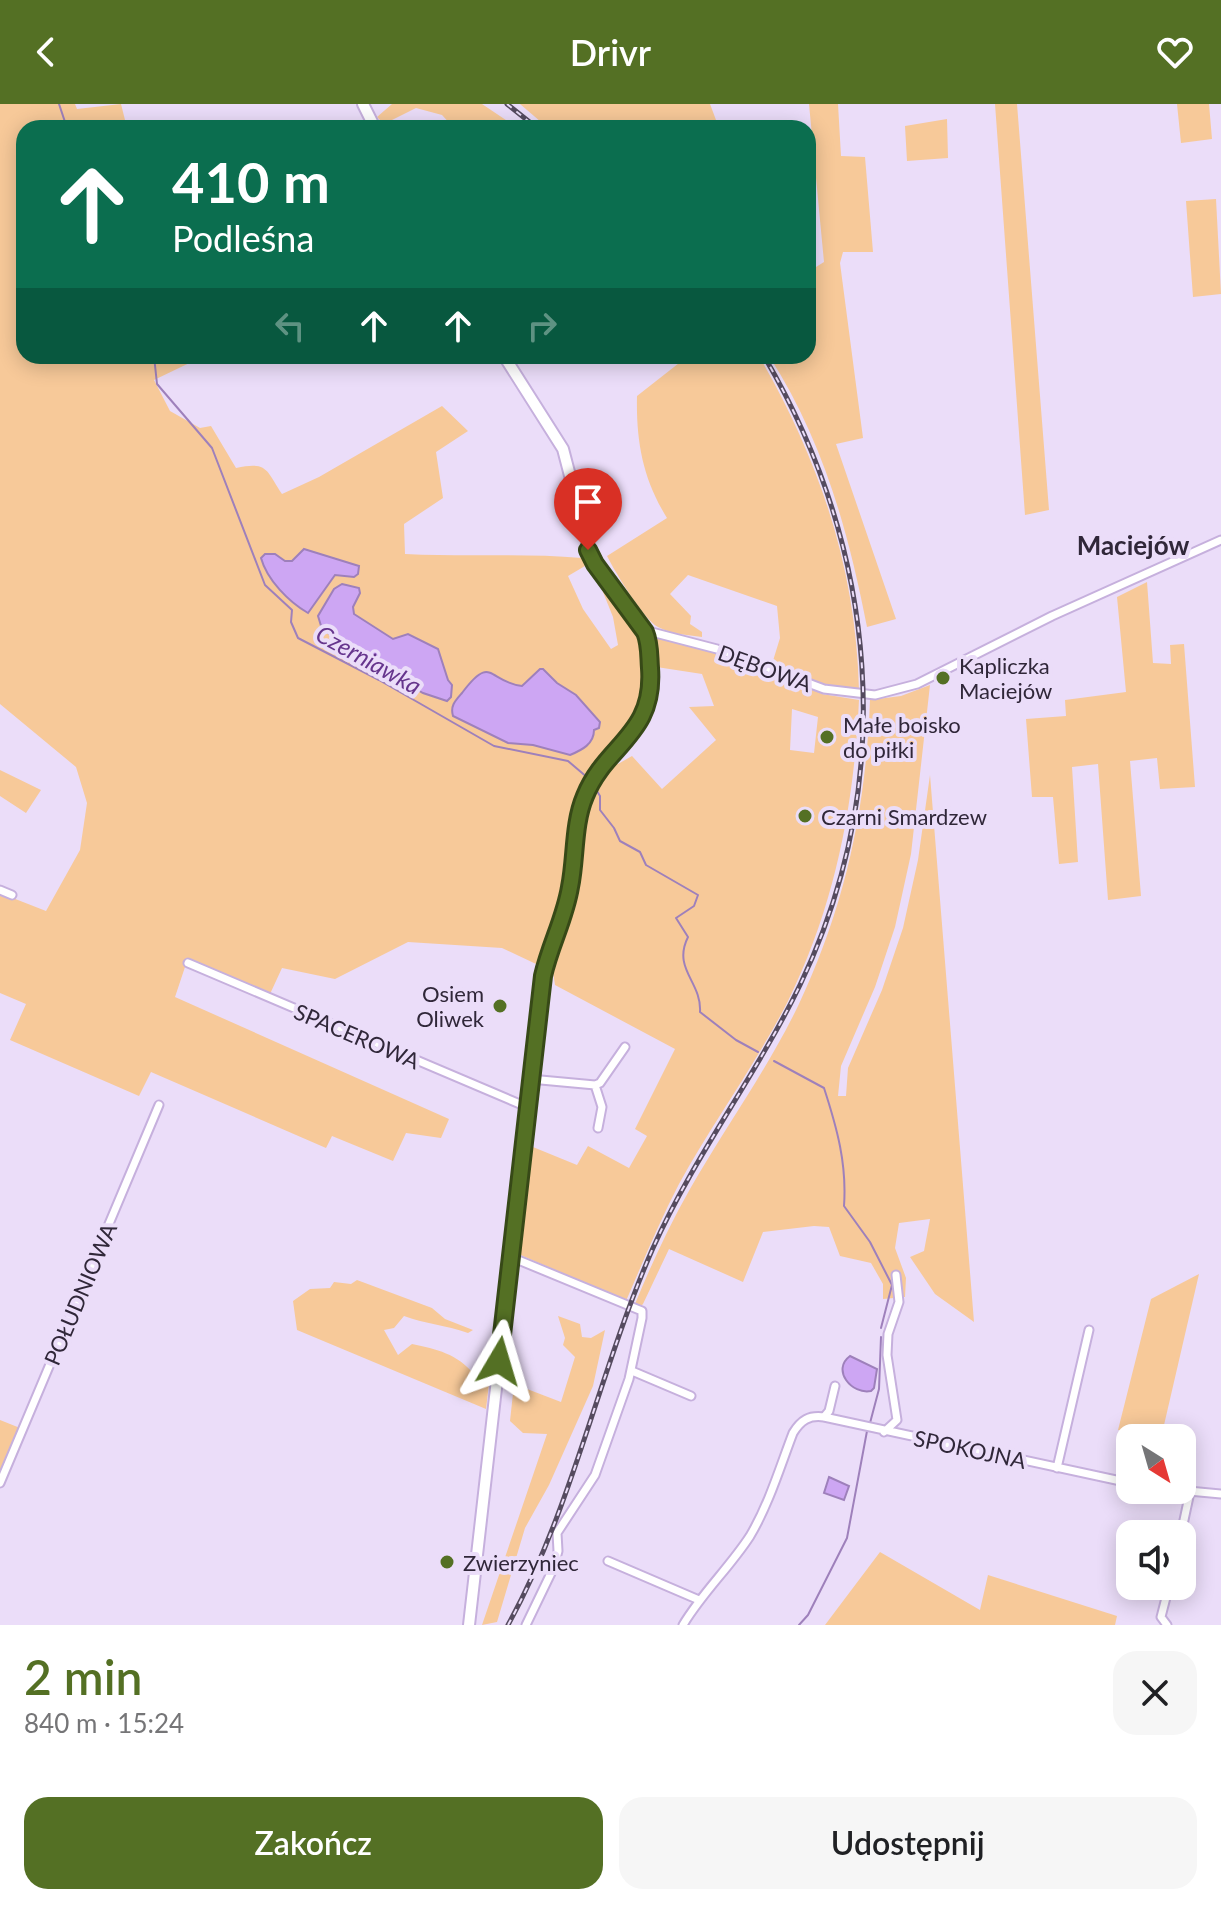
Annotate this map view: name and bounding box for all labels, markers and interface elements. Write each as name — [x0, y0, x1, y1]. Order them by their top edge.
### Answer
icon: back — [24, 30, 68, 74]
text: Drivr — [570, 30, 651, 74]
icon: heart — [1153, 30, 1197, 74]
text: 410 m — [172, 148, 330, 215]
icon: ahead — [40, 152, 144, 256]
text: Podleśna — [172, 216, 314, 260]
icon: left — [268, 304, 312, 348]
icon: ahead — [352, 304, 396, 348]
icon: ahead — [436, 304, 480, 348]
icon: right — [520, 304, 564, 348]
pin — [554, 468, 622, 550]
icon: arrive — [566, 480, 610, 524]
district label: Maciejów — [1077, 529, 1189, 561]
water label: Czerniawka — [311, 618, 427, 700]
street label: DĘBOWA — [714, 639, 816, 697]
place label: Kapliczka Maciejów — [959, 652, 1052, 704]
marker: Kapliczka Maciejów — [934, 669, 952, 687]
place label: Małe boisko do piłki — [843, 711, 961, 763]
marker: Małe boisko do piłki — [818, 728, 836, 746]
place label: Czarni Smardzew — [821, 803, 987, 830]
marker: Czarni Smardzew — [796, 807, 814, 825]
place label: Osiem Oliwek — [416, 980, 485, 1032]
street label: SPACEROWA — [290, 997, 424, 1075]
marker: Osiem Oliwek — [491, 997, 509, 1015]
street label: POŁUDNIOWA — [38, 1219, 122, 1369]
position arrow — [457, 1319, 541, 1403]
street label: SPOKOJNA — [911, 1424, 1029, 1474]
north arrow — [1116, 1424, 1196, 1504]
map controls — [1116, 1424, 1196, 1600]
button: sound — [1116, 1520, 1196, 1600]
place label: Zwierzyniec — [463, 1549, 579, 1576]
marker: Zwierzyniec — [438, 1553, 456, 1571]
text: 2 min — [24, 1648, 142, 1705]
button: close — [1113, 1651, 1197, 1735]
text: 840 m · 15:24 — [24, 1707, 184, 1739]
button: Zakończ — [24, 1797, 603, 1889]
button: Udostępnij — [619, 1797, 1197, 1889]

